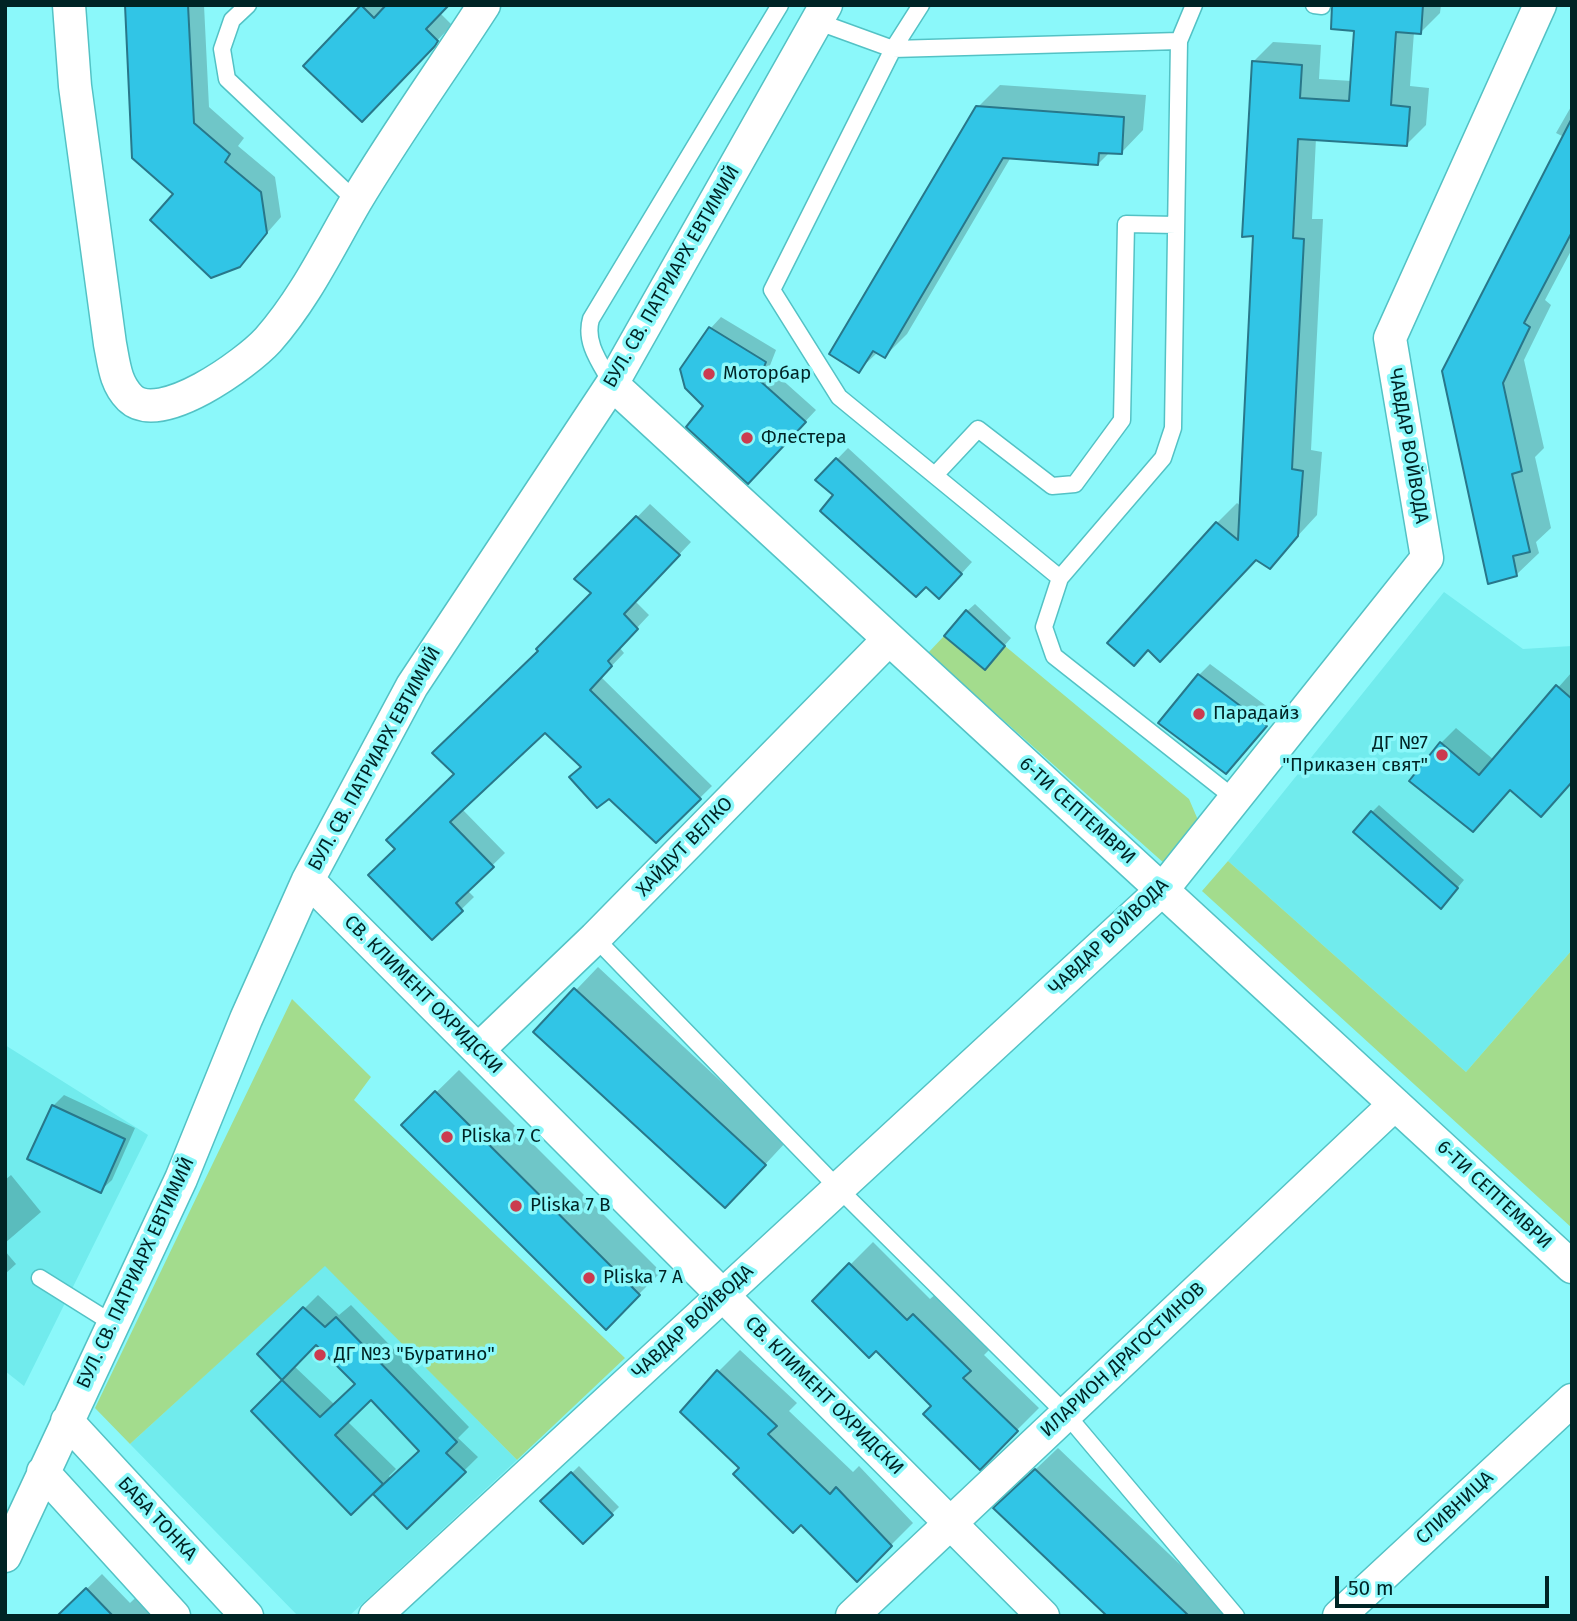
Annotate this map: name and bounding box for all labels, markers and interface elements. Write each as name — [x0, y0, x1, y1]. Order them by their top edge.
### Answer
street label: БУЛ. СВ. ПАТРИАРХ ЕВТИМИЙ — [599, 162, 745, 392]
place label: Моторбар — [723, 363, 811, 385]
marker: Моторбар — [701, 366, 717, 382]
street label: ЧАВДАР ВОЙВОДА — [1383, 367, 1433, 525]
place label: Флестера — [761, 427, 847, 449]
marker: Флестера — [739, 430, 755, 446]
street label: БУЛ. СВ. ПАТРИАРХ ЕВТИМИЙ — [304, 643, 446, 875]
place label: Парадайз — [1213, 703, 1299, 725]
marker: Парадайз — [1191, 706, 1207, 722]
place label: ДГ №7 "Приказен свят" — [1282, 733, 1428, 777]
marker: ДГ №7 "Приказен свят" — [1434, 747, 1450, 763]
street label: 6-ТИ СЕПТЕМВРИ — [1014, 753, 1140, 869]
street label: ХАЙДУТ ВЕЛКО — [632, 793, 738, 901]
street label: ЧАВДАР ВОЙВОДА — [1044, 874, 1174, 1000]
street label: СВ. КЛИМЕНТ ОХРИДСКИ — [339, 911, 507, 1079]
place label: Pliska 7 C — [461, 1126, 541, 1148]
marker: Pliska 7 C — [439, 1129, 455, 1145]
street label: 6-ТИ СЕПТЕМВРИ — [1432, 1136, 1556, 1254]
street label: БУЛ. СВ. ПАТРИАРХ ЕВТИМИЙ — [72, 1154, 200, 1392]
place label: Pliska 7 B — [530, 1195, 610, 1217]
marker: Pliska 7 B — [508, 1198, 524, 1214]
street label: ЧАВДАР ВОЙВОДА — [628, 1260, 758, 1384]
place label: Pliska 7 A — [603, 1267, 683, 1289]
marker: Pliska 7 A — [581, 1270, 597, 1286]
street label: ИЛАРИОН ДРАГОСТИНОВ — [1036, 1278, 1210, 1442]
street label: СВ. КЛИМЕНТ ОХРИДСКИ — [740, 1312, 908, 1480]
place label: ДГ №3 "Буратино" — [334, 1344, 495, 1366]
marker: ДГ №3 "Буратино" — [312, 1347, 328, 1363]
street label: СЛИВНИЦА — [1412, 1467, 1498, 1549]
street label: БАБА ТОНКА — [113, 1473, 201, 1565]
scale bar — [1339, 1562, 1552, 1606]
text: 50 m — [1348, 1575, 1394, 1601]

